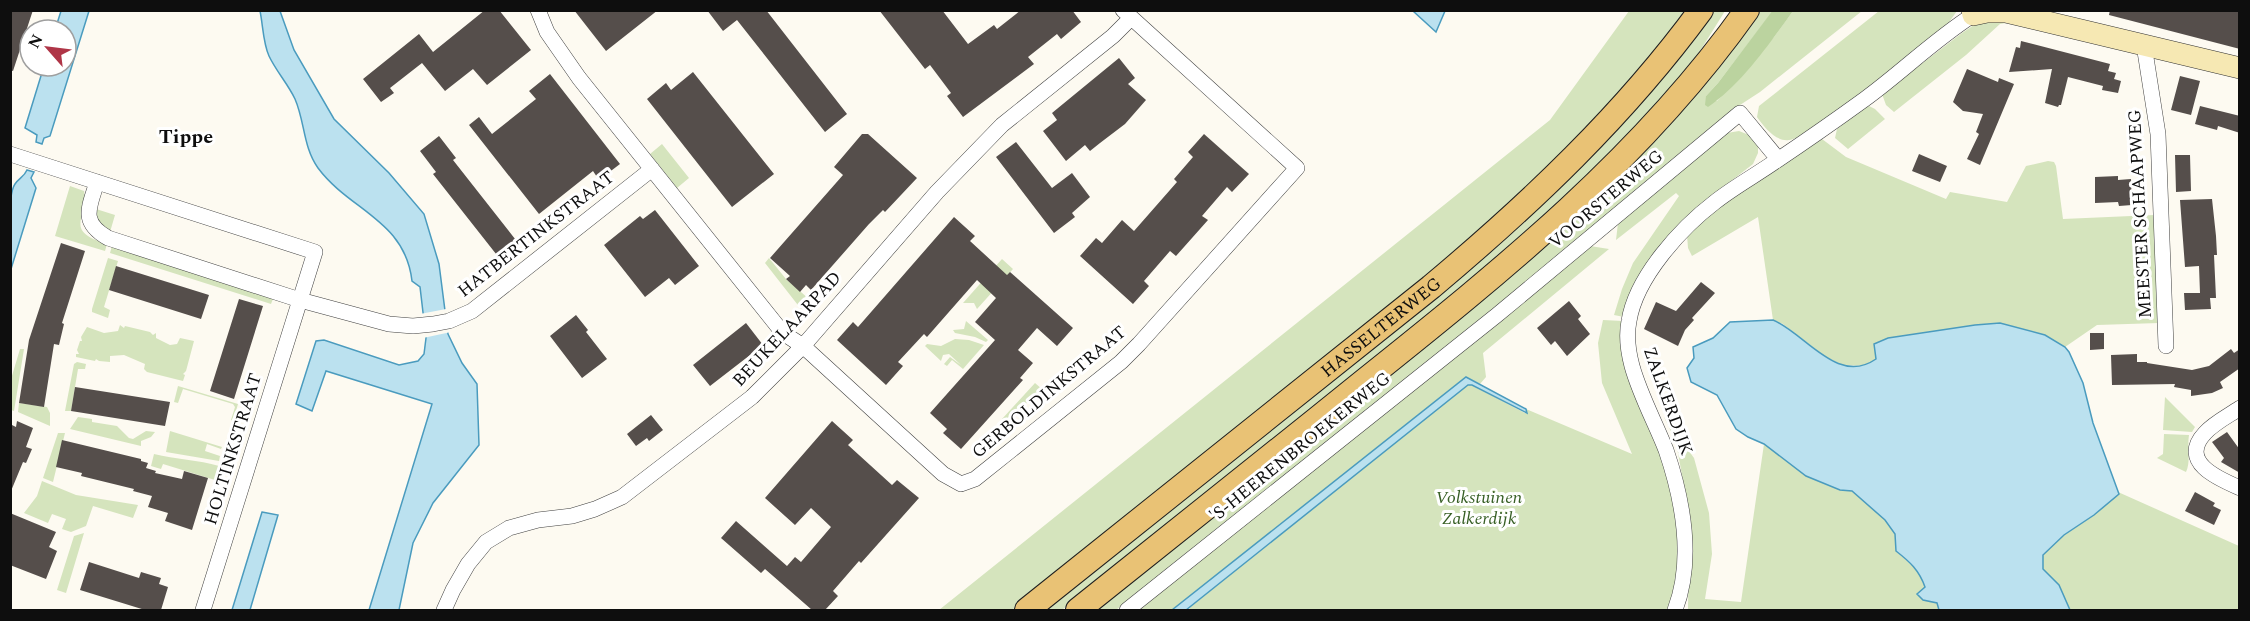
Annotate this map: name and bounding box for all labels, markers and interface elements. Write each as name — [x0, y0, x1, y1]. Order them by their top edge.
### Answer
north arrow — [18, 18, 78, 78]
text: N — [22, 30, 49, 53]
street label: MEESTER SCHAAPWEG — [2121, 109, 2159, 319]
district label: Tippe — [159, 122, 213, 152]
street label: VOORSTERWEG — [1543, 143, 1669, 255]
street label: HATBERTINKSTRAAT — [452, 164, 620, 304]
street label: BEUKELAARPAD — [726, 265, 848, 393]
street label: HASSELTERWEG — [1314, 270, 1447, 384]
street label: GERBOLDINKSTRAAT — [966, 319, 1132, 465]
street label: ZALKERDIJK — [1636, 343, 1700, 459]
street label: 'S-HEERENBROEKERWEG — [1204, 365, 1396, 529]
street label: HOLTINKSTRAAT — [197, 370, 269, 528]
park label: Volkstuinen Zalkerdijk — [1436, 484, 1523, 532]

